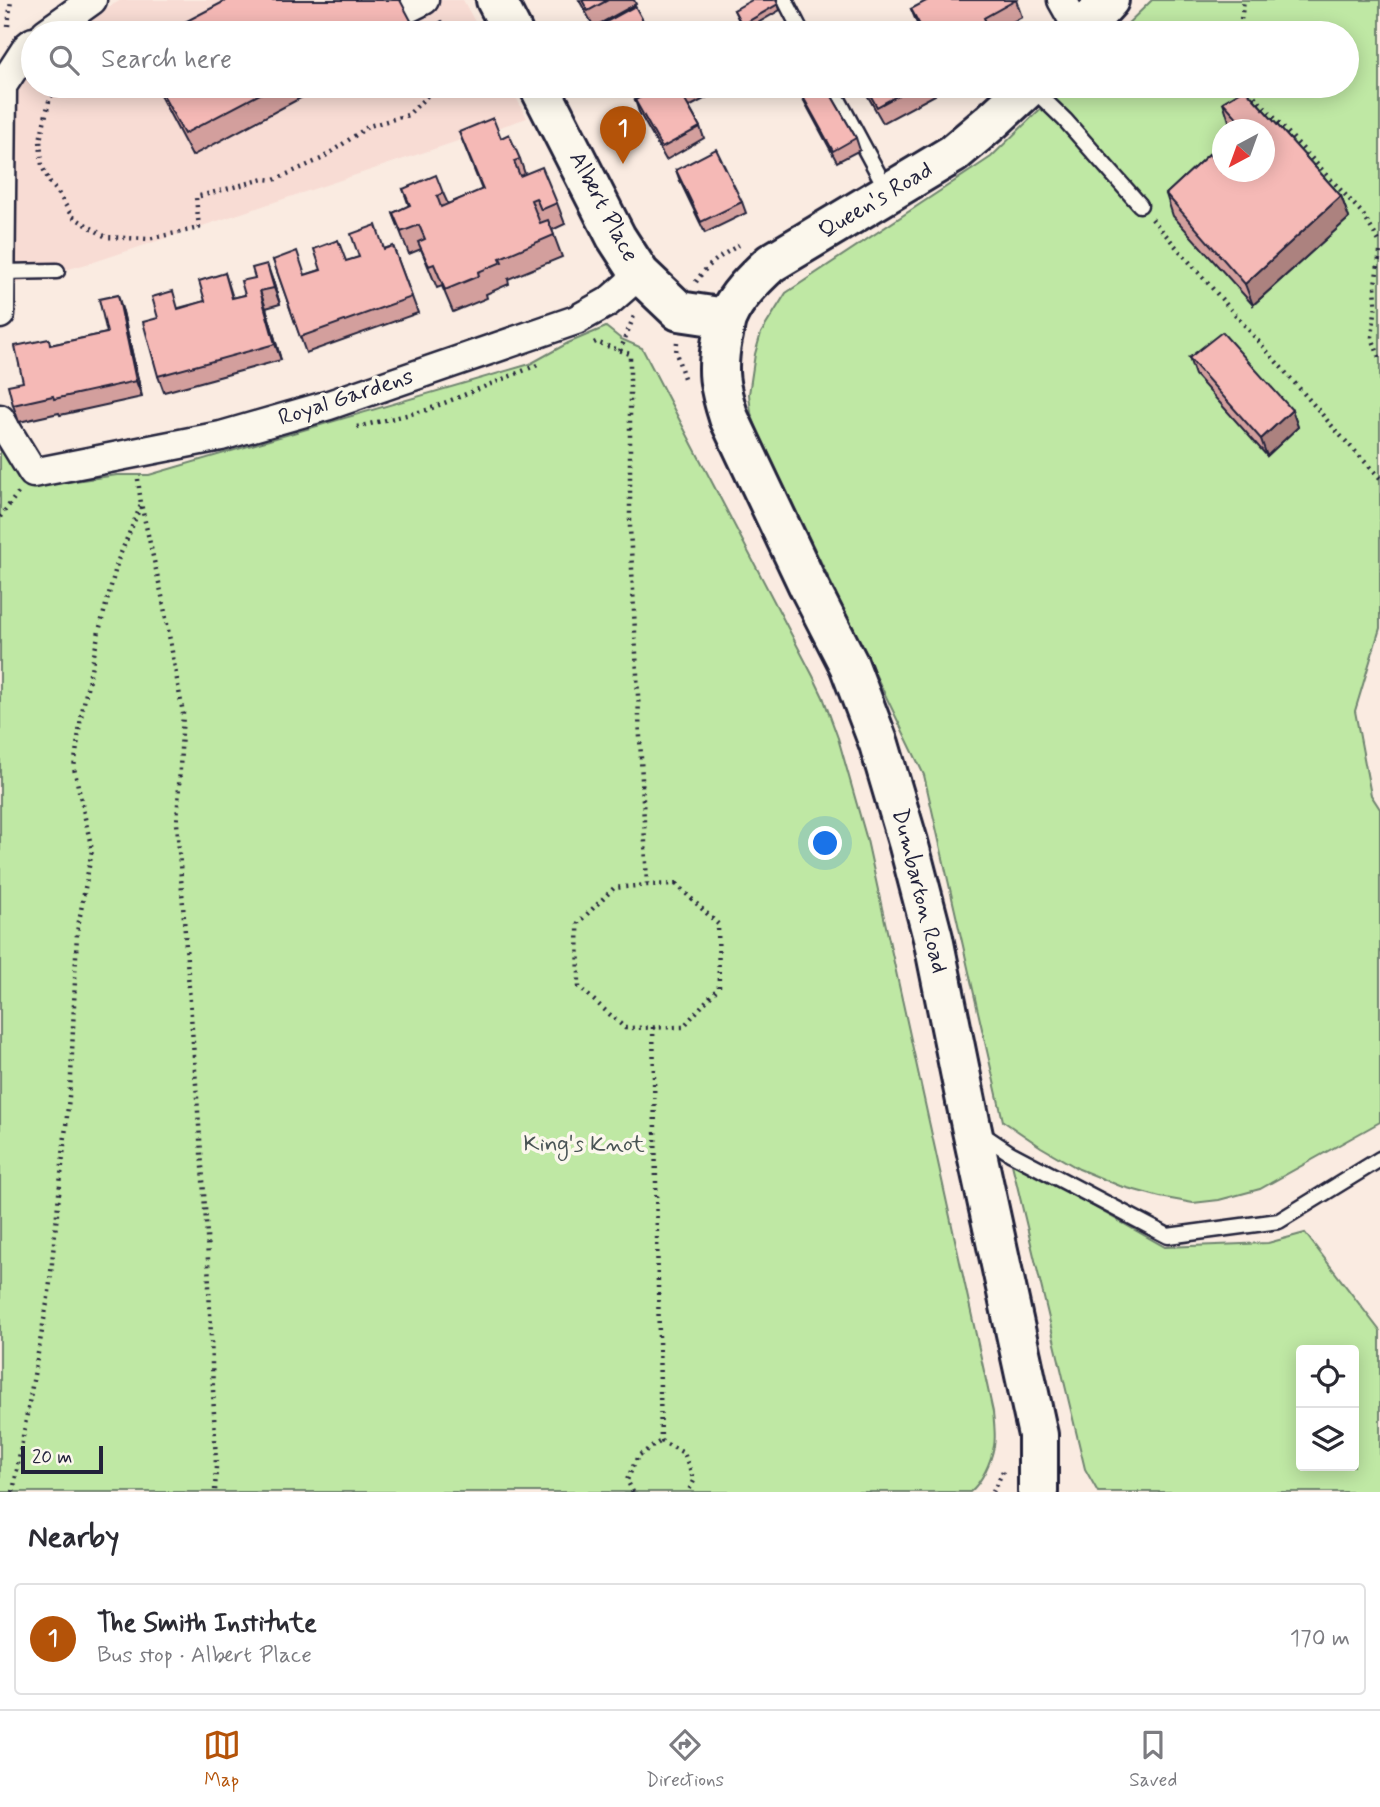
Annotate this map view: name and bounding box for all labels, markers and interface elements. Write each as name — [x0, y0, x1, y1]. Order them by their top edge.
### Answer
search box — [21, 21, 1359, 98]
icon: search — [45, 41, 83, 79]
text: Search here — [101, 43, 232, 77]
pin: 1 — [600, 106, 646, 164]
north arrow — [1212, 119, 1275, 182]
street label: Albert Place — [561, 147, 645, 267]
street label: Queen's Road — [814, 155, 938, 247]
street label: Royal Gardens — [275, 362, 417, 434]
street label: Dumbarton Road — [884, 806, 954, 976]
your location — [808, 826, 842, 860]
park label: King's Knot — [523, 1130, 645, 1162]
map controls — [1296, 1345, 1359, 1471]
button: locate — [1296, 1345, 1359, 1408]
button: layers — [1296, 1408, 1359, 1471]
scale bar — [21, 1443, 103, 1475]
text: 20 m — [32, 1445, 72, 1470]
text: Nearby — [28, 1518, 119, 1557]
text: The Smith Institute — [97, 1607, 317, 1641]
text: 1 — [48, 1624, 58, 1654]
text: 170 m — [1290, 1624, 1350, 1654]
text: Bus stop · Albert Place — [97, 1641, 312, 1671]
tab: Map — [203, 1726, 241, 1793]
tab: Directions — [646, 1726, 724, 1793]
tab: Saved — [1129, 1726, 1177, 1793]

